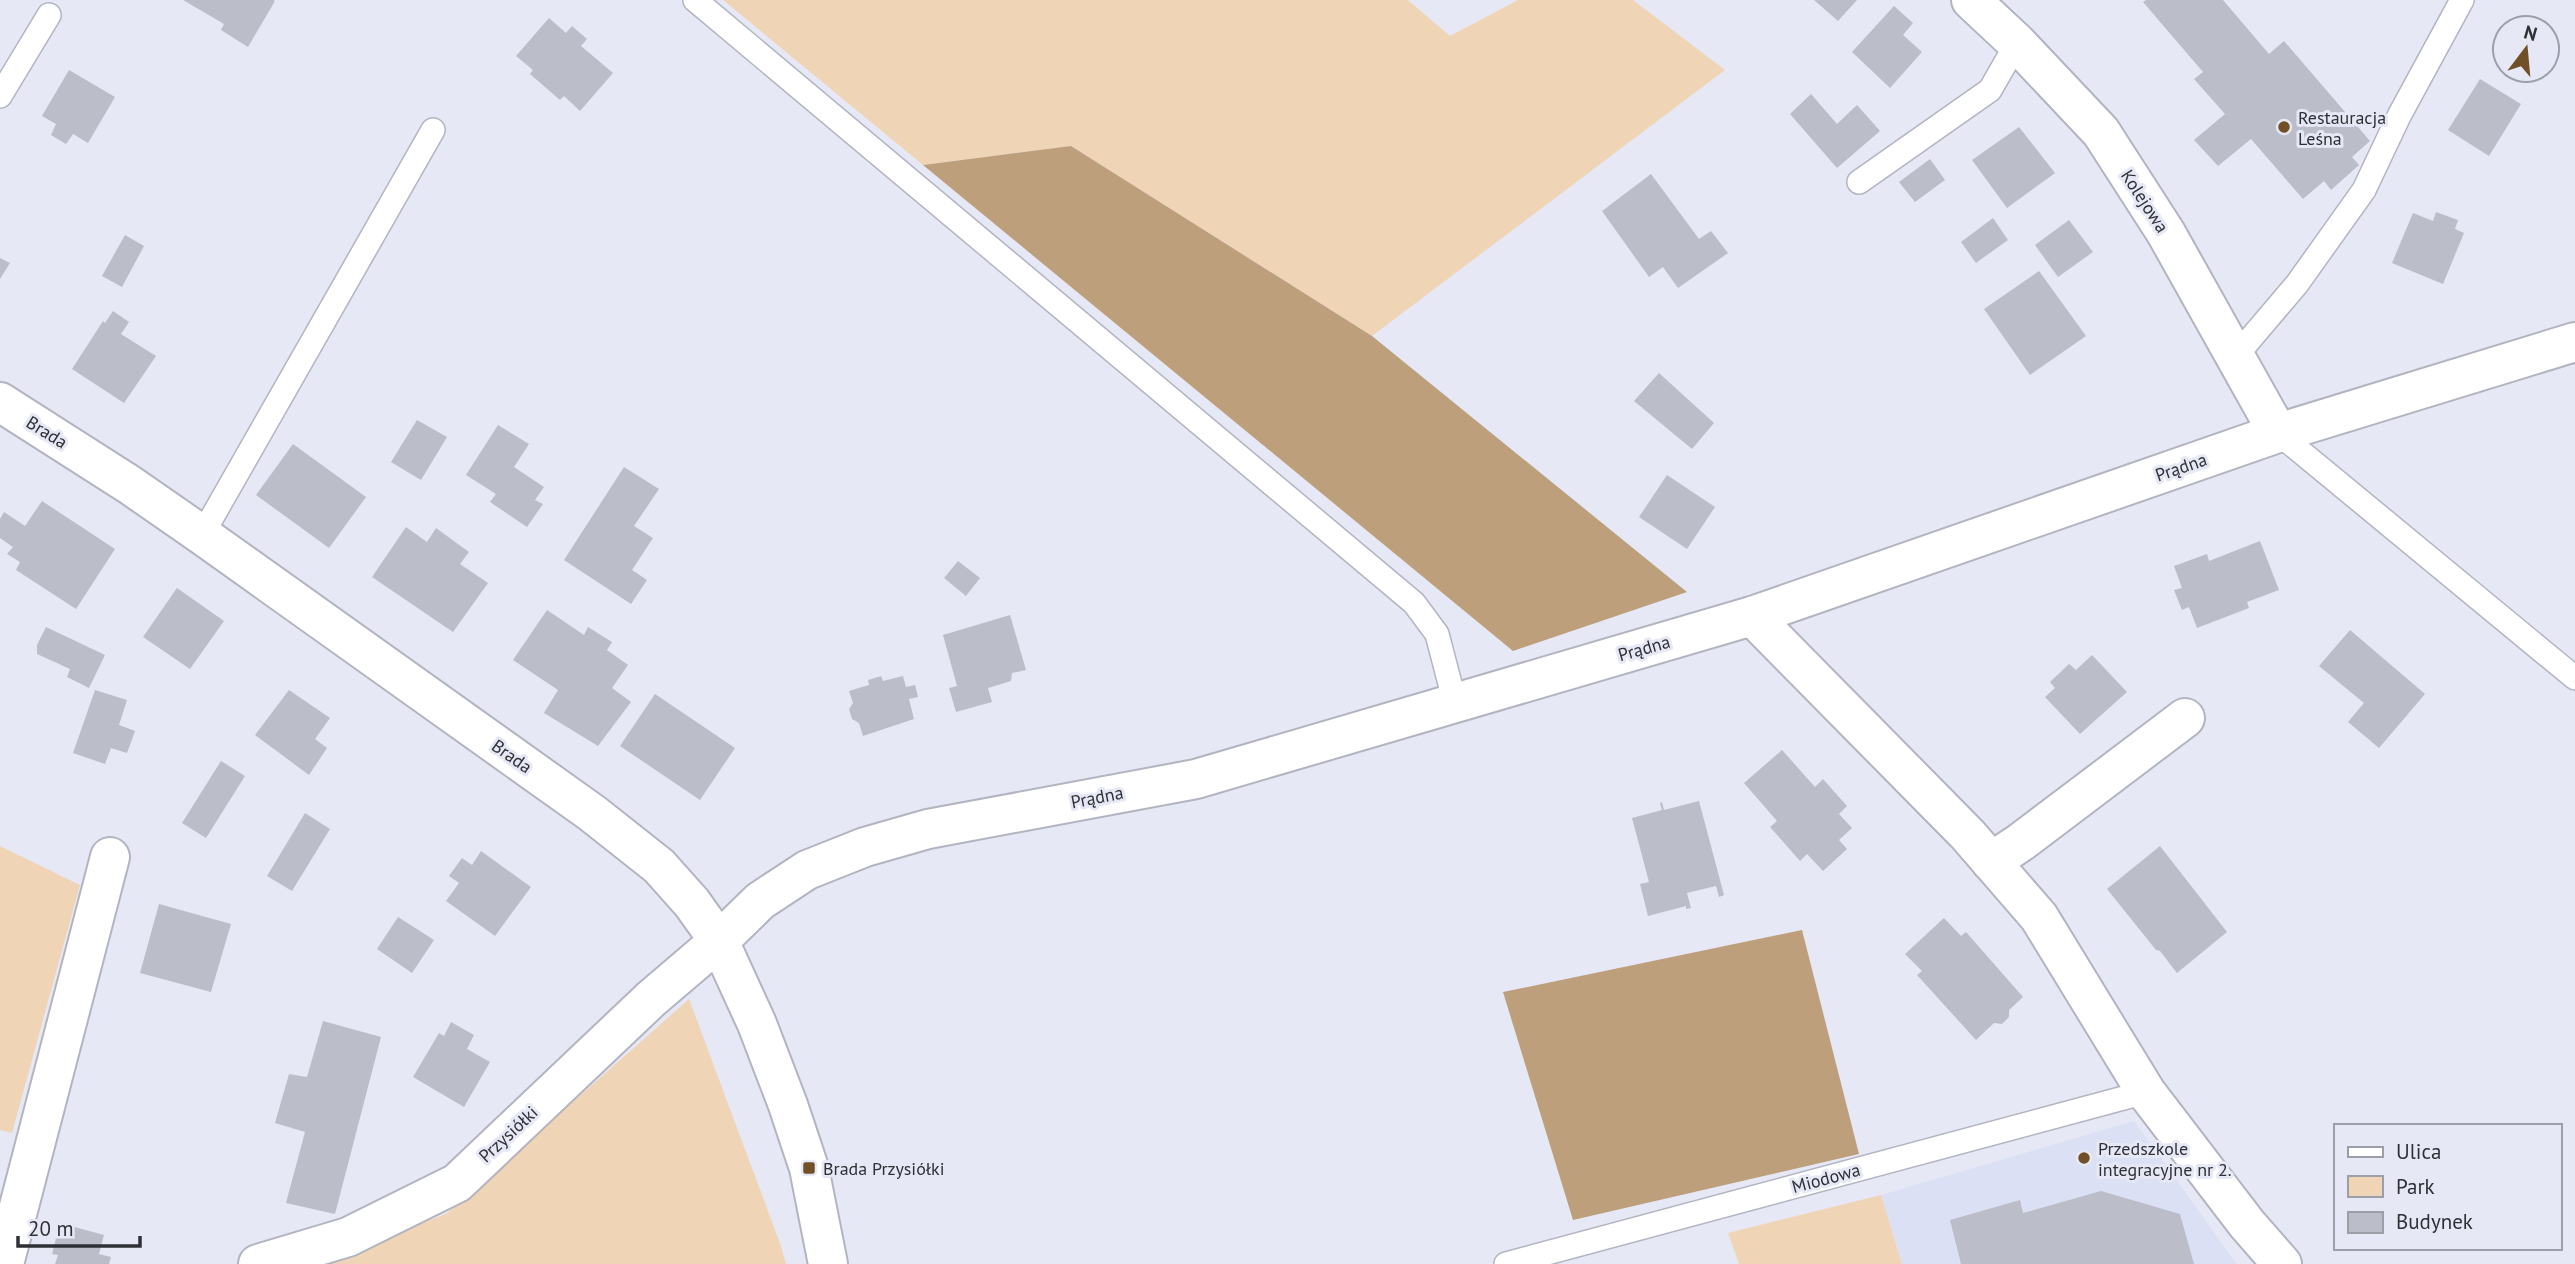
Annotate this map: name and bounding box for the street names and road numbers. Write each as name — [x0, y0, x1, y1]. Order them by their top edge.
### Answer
street label: Kolejowa — [2116, 165, 2174, 237]
street label: Brada — [22, 411, 72, 453]
street label: Prądna — [2152, 448, 2210, 486]
street label: Prądna — [1615, 630, 1673, 666]
street label: Brada — [487, 734, 537, 778]
street label: Prądna — [1069, 781, 1125, 813]
street label: Przysiółki — [474, 1101, 542, 1167]
street label: Miodowa — [1789, 1158, 1863, 1198]

